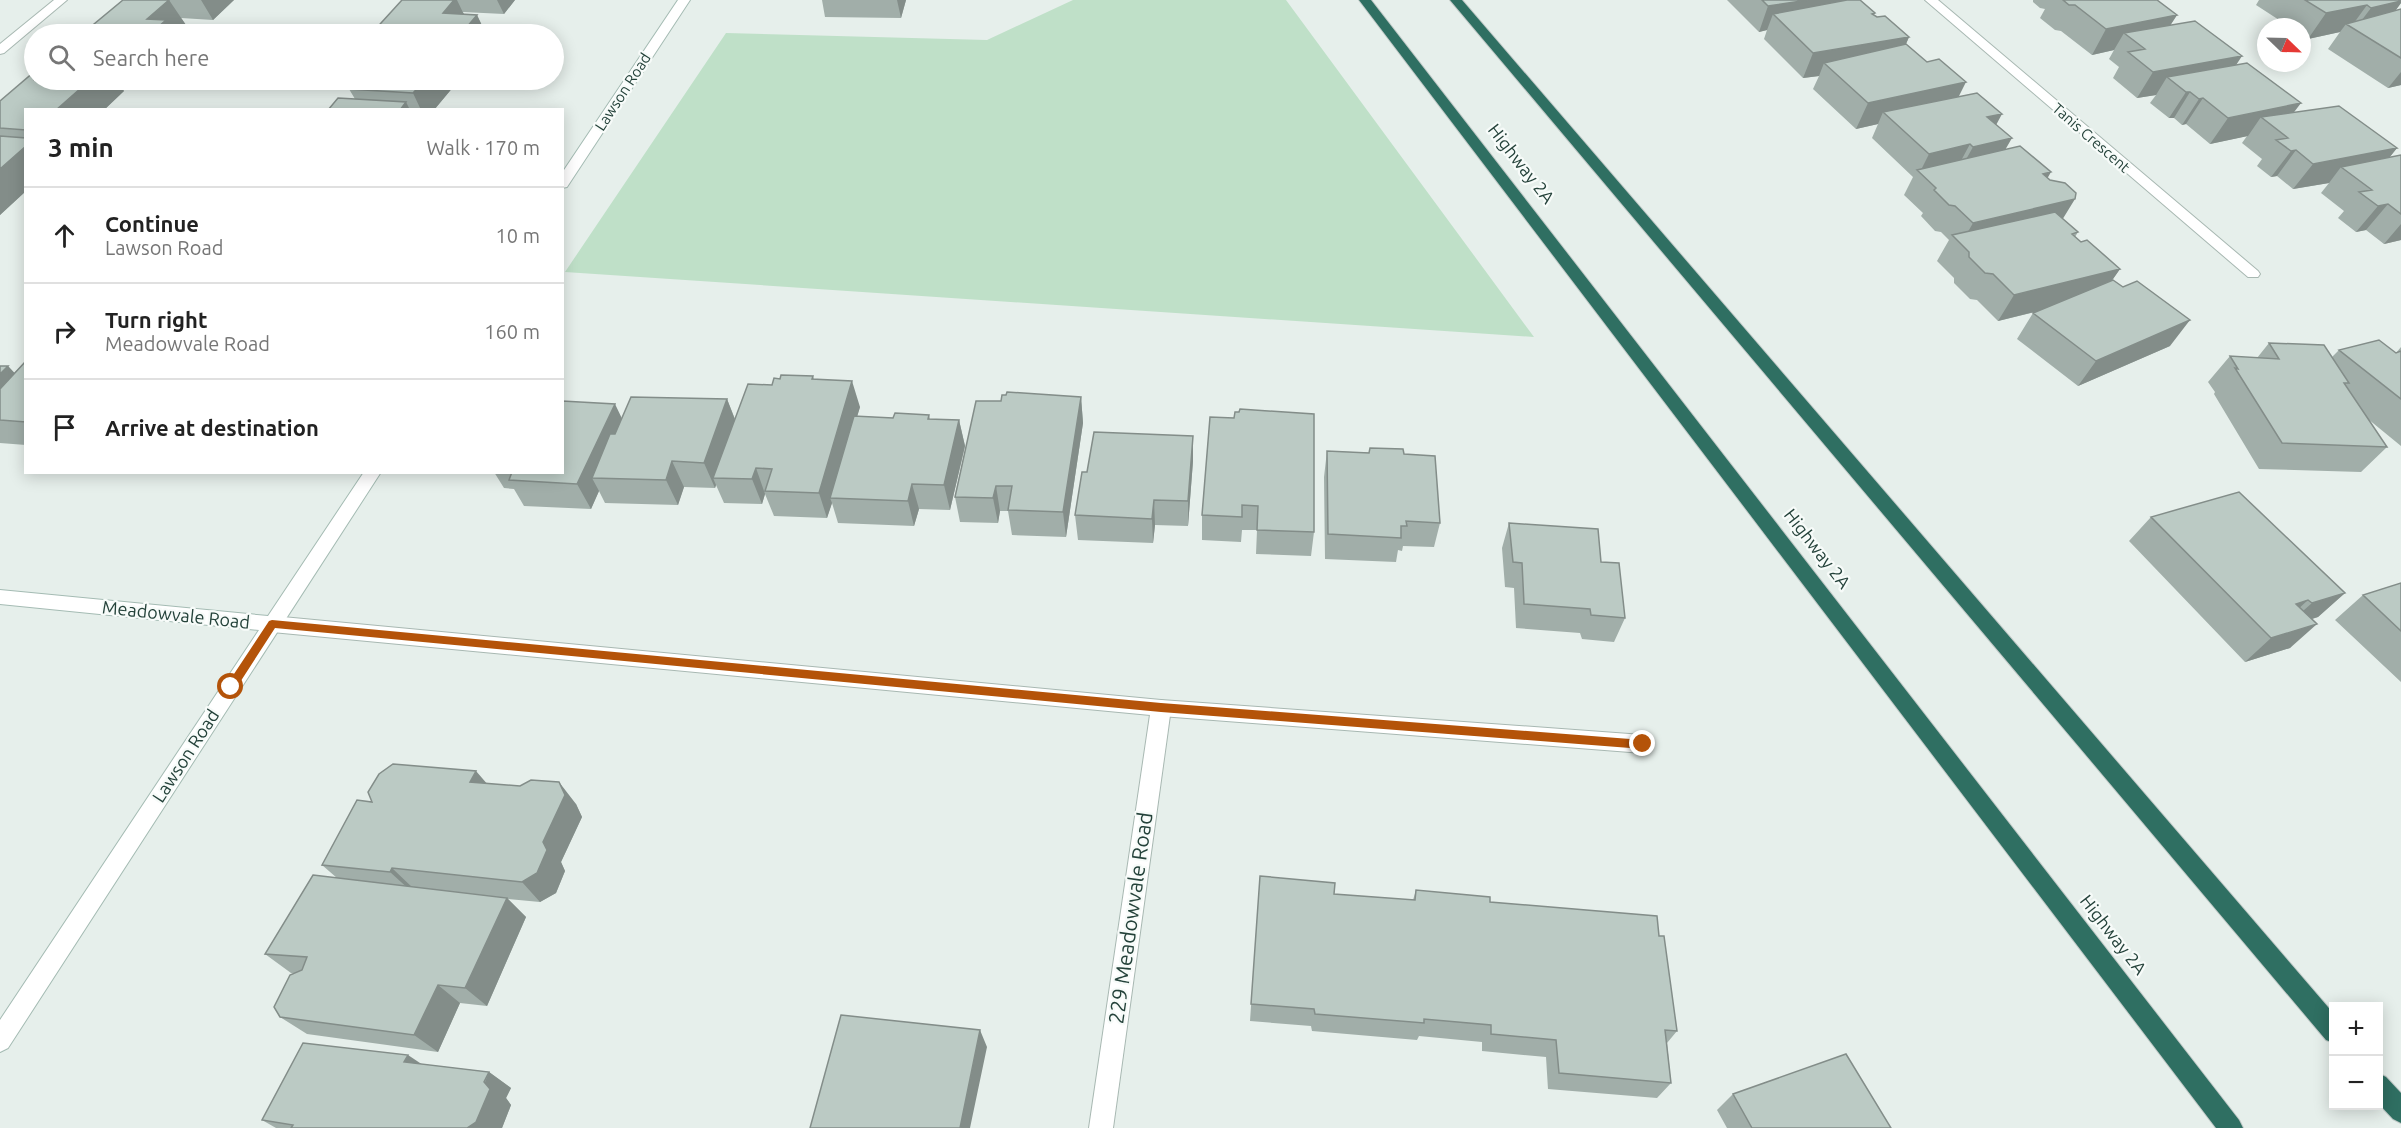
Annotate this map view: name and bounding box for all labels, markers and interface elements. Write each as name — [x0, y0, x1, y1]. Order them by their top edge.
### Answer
north arrow — [2257, 18, 2311, 72]
search box — [24, 24, 564, 90]
icon: search — [45, 41, 78, 74]
text: Search here — [93, 45, 209, 70]
street label: Lawson Road — [591, 50, 654, 134]
street label: Tanis Crescent — [2049, 99, 2134, 176]
street label: Highway 2A — [1485, 120, 1559, 207]
text: 3 min — [48, 133, 114, 162]
text: Walk · 170 m — [427, 136, 540, 159]
text: Continue — [105, 211, 199, 236]
icon: ahead — [48, 219, 81, 252]
text: 10 m — [496, 224, 540, 247]
text: Lawson Road — [105, 236, 223, 259]
text: Turn right — [105, 307, 207, 332]
icon: right — [48, 315, 81, 348]
text: 160 m — [484, 320, 540, 343]
text: Meadowvale Road — [105, 332, 270, 355]
icon: arrive — [48, 411, 81, 444]
text: Arrive at destination — [105, 415, 319, 440]
street label: Highway 2A — [1781, 505, 1855, 592]
street label: Meadowvale Road — [101, 596, 251, 632]
route start — [217, 673, 243, 699]
street label: Lawson Road — [148, 705, 223, 806]
route end — [1629, 730, 1655, 756]
street label: 229 Meadowvale Road — [1103, 810, 1157, 1025]
street label: Highway 2A — [2077, 891, 2151, 978]
map controls — [2329, 1002, 2383, 1110]
button: + — [2329, 1002, 2383, 1056]
button: − — [2329, 1056, 2383, 1110]

